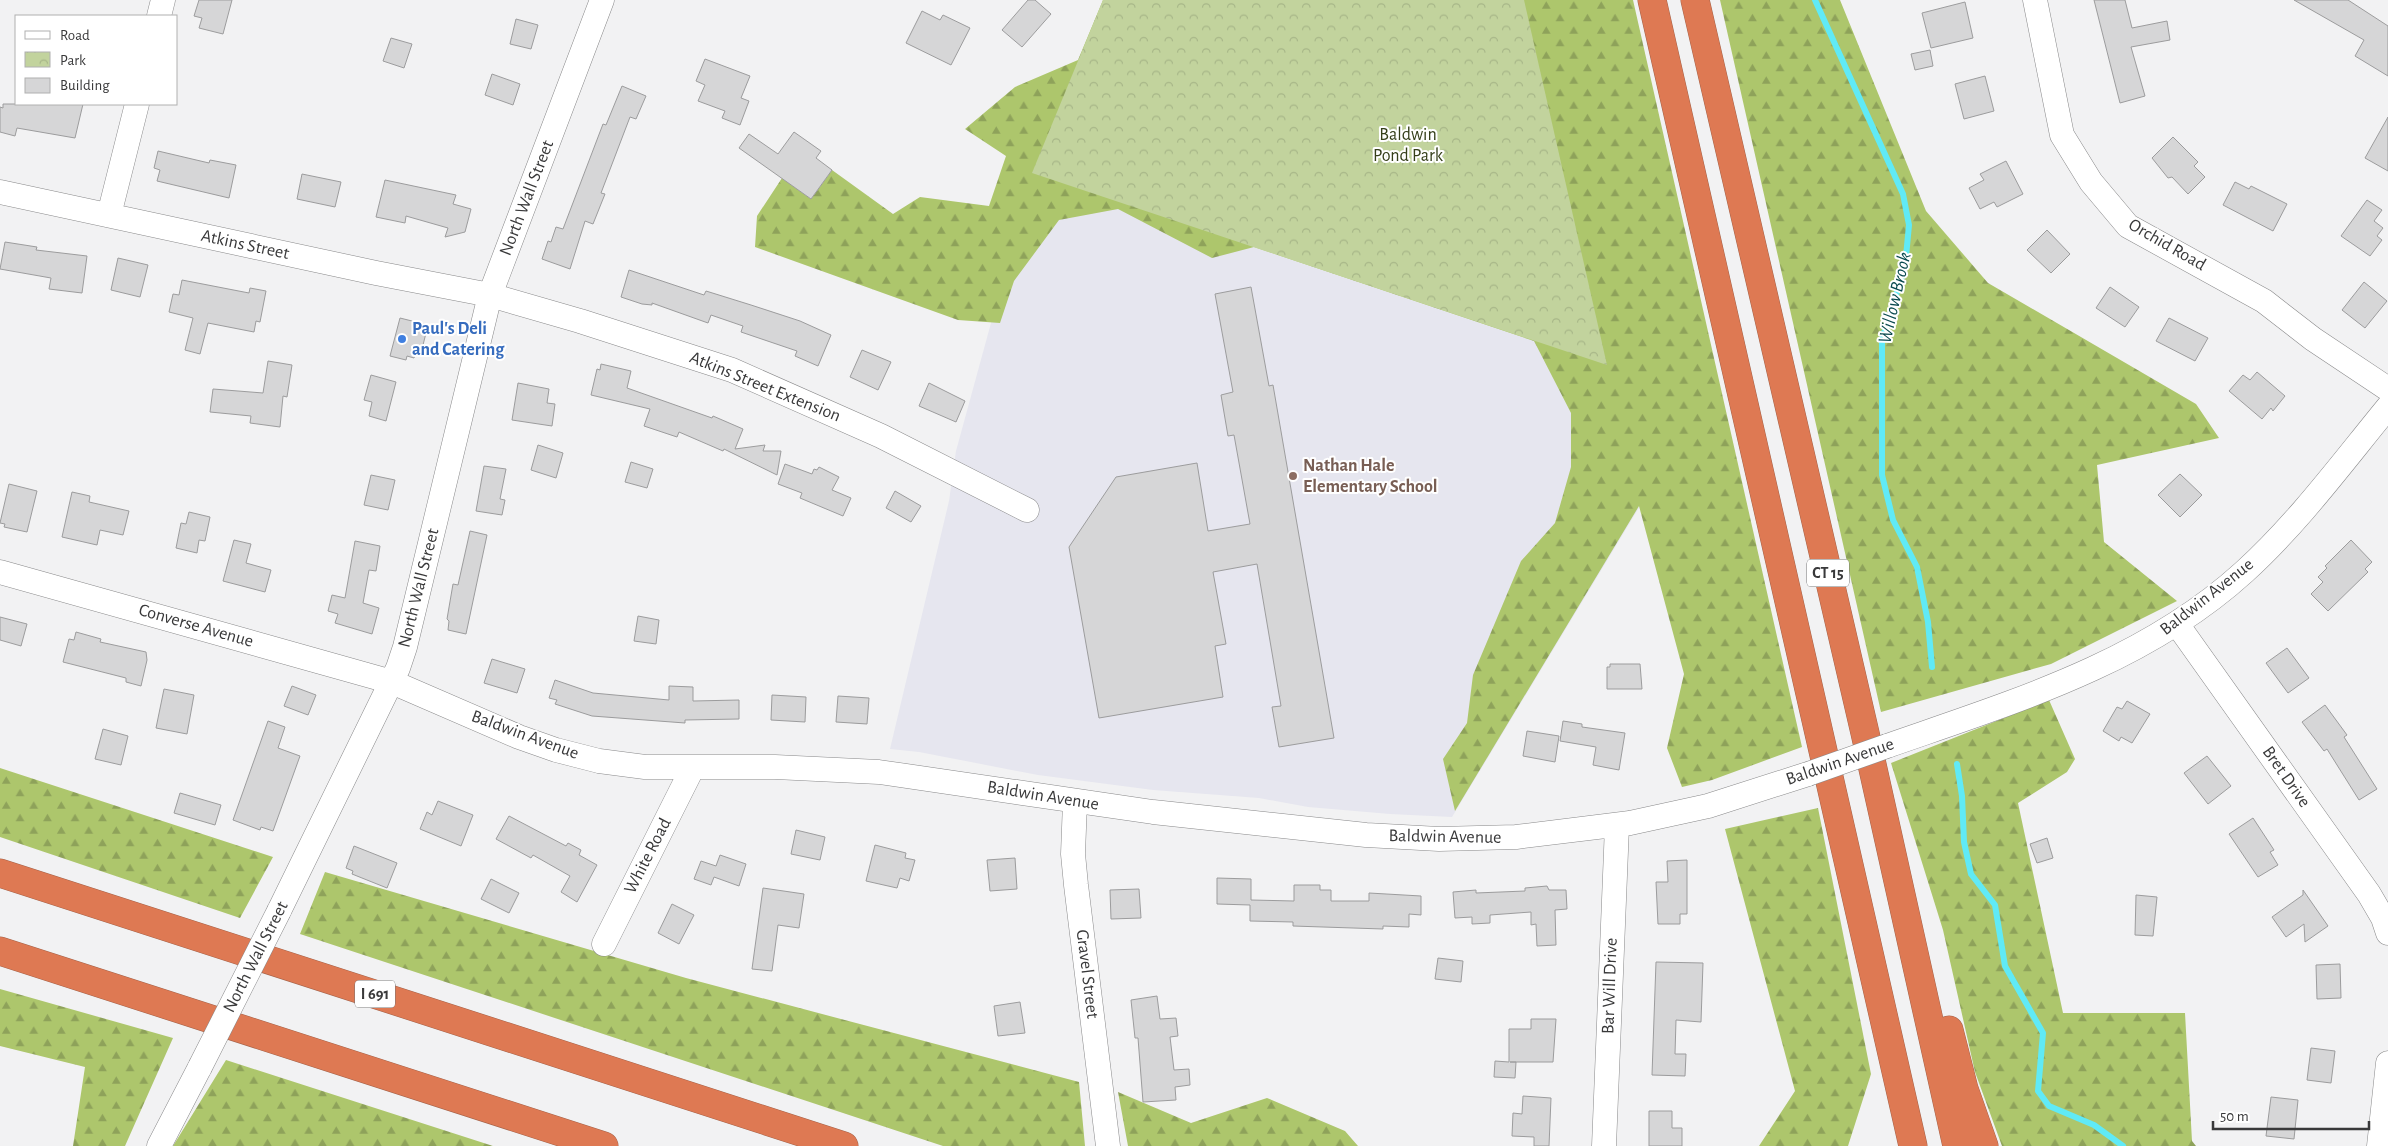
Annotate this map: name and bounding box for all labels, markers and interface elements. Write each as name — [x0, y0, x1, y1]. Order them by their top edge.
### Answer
legend — [15, 15, 178, 105]
text: Road — [60, 28, 90, 43]
text: Park — [60, 53, 86, 68]
text: Building — [60, 78, 110, 93]
park label: Baldwin Pond Park — [1373, 126, 1444, 165]
street label: North Wall Street — [497, 138, 557, 258]
street label: Orchid Road — [2125, 216, 2209, 274]
street label: Atkins Street — [199, 227, 291, 263]
water label: Willow Brook — [1875, 250, 1915, 345]
place label: Paul's Deli and Catering — [412, 320, 505, 359]
marker: Paul's Deli and Catering — [396, 333, 408, 345]
street label: Atkins Street Extension — [687, 348, 843, 426]
place label: Nathan Hale Elementary School — [1303, 457, 1438, 496]
marker: Nathan Hale Elementary School — [1287, 470, 1299, 482]
street label: North Wall Street — [395, 526, 443, 649]
street label: Baldwin Avenue — [2157, 555, 2257, 639]
road number: CT 15 — [1807, 560, 1849, 586]
street label: Converse Avenue — [137, 601, 255, 651]
street label: Baldwin Avenue — [469, 707, 581, 763]
street label: Baldwin Avenue — [1784, 735, 1896, 789]
street label: Bret Drive — [2259, 743, 2313, 811]
street label: Baldwin Avenue — [986, 778, 1100, 814]
street label: White Road — [621, 815, 675, 897]
street label: Baldwin Avenue — [1388, 827, 1502, 847]
street label: North Wall Street — [220, 898, 292, 1015]
street label: Gravel Street — [1073, 928, 1101, 1020]
street label: Bar Will Drive — [1599, 938, 1621, 1034]
road number: I 691 — [355, 981, 395, 1008]
scale bar — [2213, 1098, 2369, 1130]
text: 50 m — [2220, 1109, 2249, 1124]

